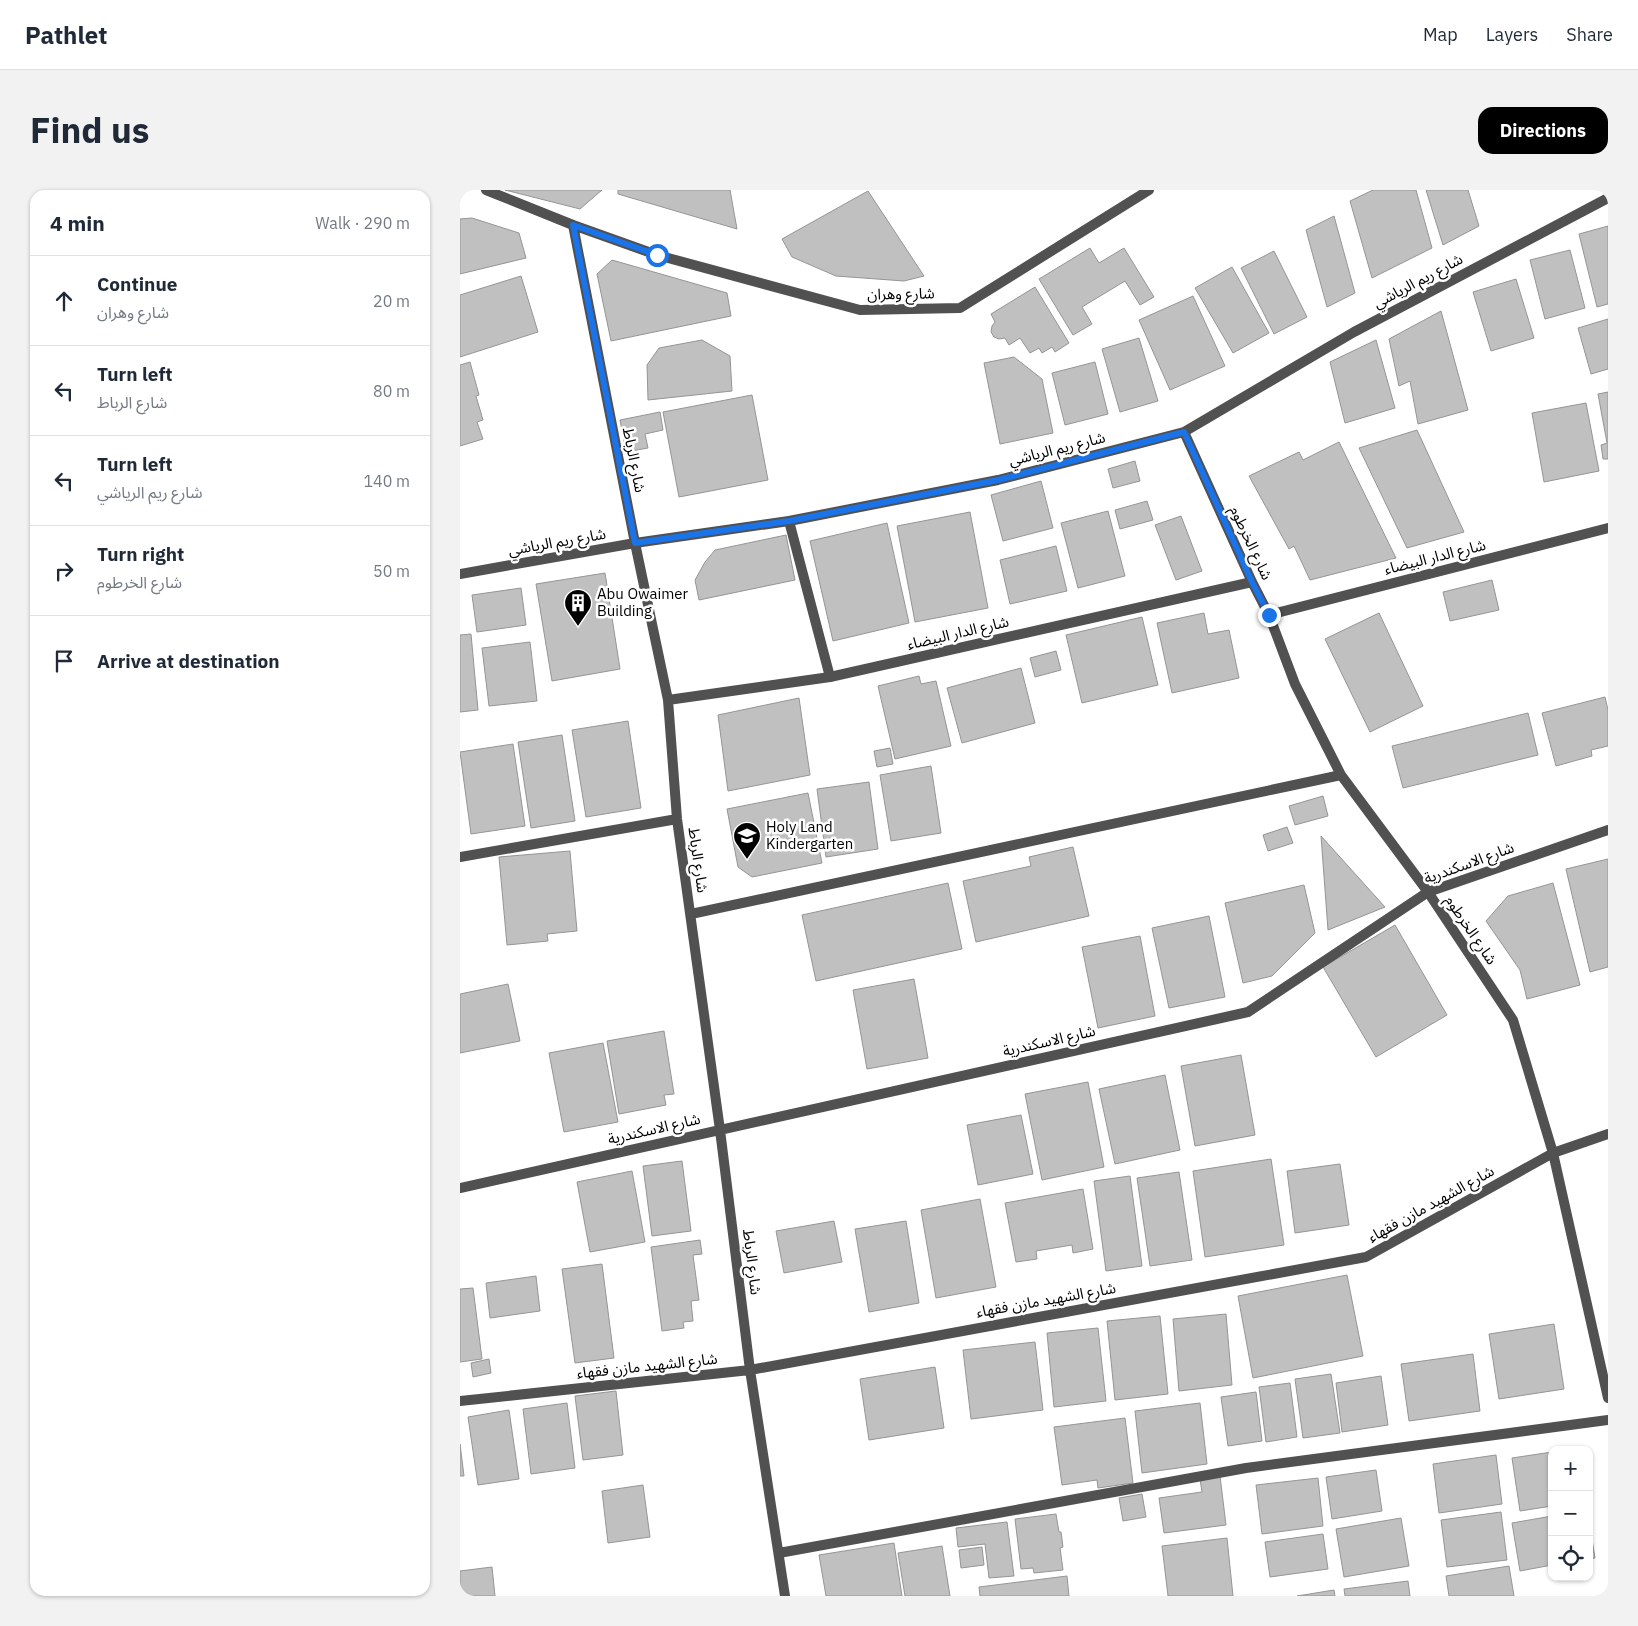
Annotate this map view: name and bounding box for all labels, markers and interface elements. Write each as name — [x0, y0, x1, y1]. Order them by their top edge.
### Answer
text: Pathlet — [25, 19, 107, 51]
text: Map — [1423, 23, 1458, 46]
text: Layers — [1486, 23, 1538, 46]
text: Share — [1566, 23, 1613, 46]
text: Find us — [30, 107, 149, 153]
button: Directions — [1478, 107, 1608, 154]
text: 4 min — [50, 209, 105, 237]
text: Walk · 290 m — [315, 213, 410, 233]
route start — [646, 244, 669, 267]
street label: شارع ريم الرياشي — [1370, 249, 1468, 315]
text: Continue — [97, 272, 177, 296]
street label: شارع وهران — [867, 283, 935, 307]
icon: ahead — [50, 287, 78, 315]
text: 20 m — [373, 291, 410, 311]
text: شارع وهران — [97, 302, 169, 322]
text: Turn left — [97, 362, 173, 386]
icon: left — [50, 377, 78, 405]
text: 80 m — [373, 381, 410, 401]
text: شارع الرباط — [97, 392, 167, 412]
street label: شارع الرباط — [616, 426, 650, 495]
street label: شارع ريم الرياشي — [1007, 427, 1108, 473]
text: Turn left — [97, 452, 173, 476]
icon: left — [50, 467, 78, 495]
text: 140 m — [363, 471, 410, 491]
text: شارع ريم الرياشي — [97, 482, 203, 502]
street label: شارع الخرطوم — [1223, 503, 1277, 584]
street label: شارع ريم الرياشي — [507, 524, 608, 562]
street label: شارع الدار البيضاء — [1382, 535, 1488, 581]
text: Turn right — [97, 542, 184, 566]
icon: right — [50, 557, 78, 585]
text: 50 m — [373, 561, 410, 581]
text: شارع الخرطوم — [97, 572, 182, 592]
place label: Abu Owaimer Building — [597, 584, 688, 620]
building icon: Abu Owaimer Building — [563, 588, 593, 627]
route end — [1258, 604, 1281, 627]
street label: شارع الدار البيضاء — [905, 612, 1012, 656]
icon: arrive — [50, 647, 78, 675]
text: Arrive at destination — [97, 649, 280, 673]
place label: Holy Land Kindergarten — [766, 817, 853, 853]
school or university icon: Holy Land Kindergarten — [732, 821, 762, 860]
street label: شارع الرباط — [682, 826, 713, 895]
street label: شارع الاسكندرية — [1421, 837, 1518, 890]
street label: شارع الخرطوم — [1439, 891, 1502, 970]
street label: شارع الاسكندرية — [1001, 1021, 1098, 1063]
street label: شارع الاسكندرية — [606, 1109, 703, 1151]
street label: شارع الشهيد مازن فقهاء — [1364, 1161, 1499, 1249]
street label: شارع الرباط — [736, 1228, 766, 1296]
street label: شارع الشهيد مازن فقهاء — [975, 1278, 1118, 1324]
street label: شارع الشهيد مازن فقهاء — [576, 1349, 719, 1385]
map controls — [1548, 1446, 1593, 1581]
button: + — [1548, 1446, 1593, 1491]
button: − — [1548, 1491, 1593, 1536]
button: locate — [1548, 1536, 1593, 1581]

